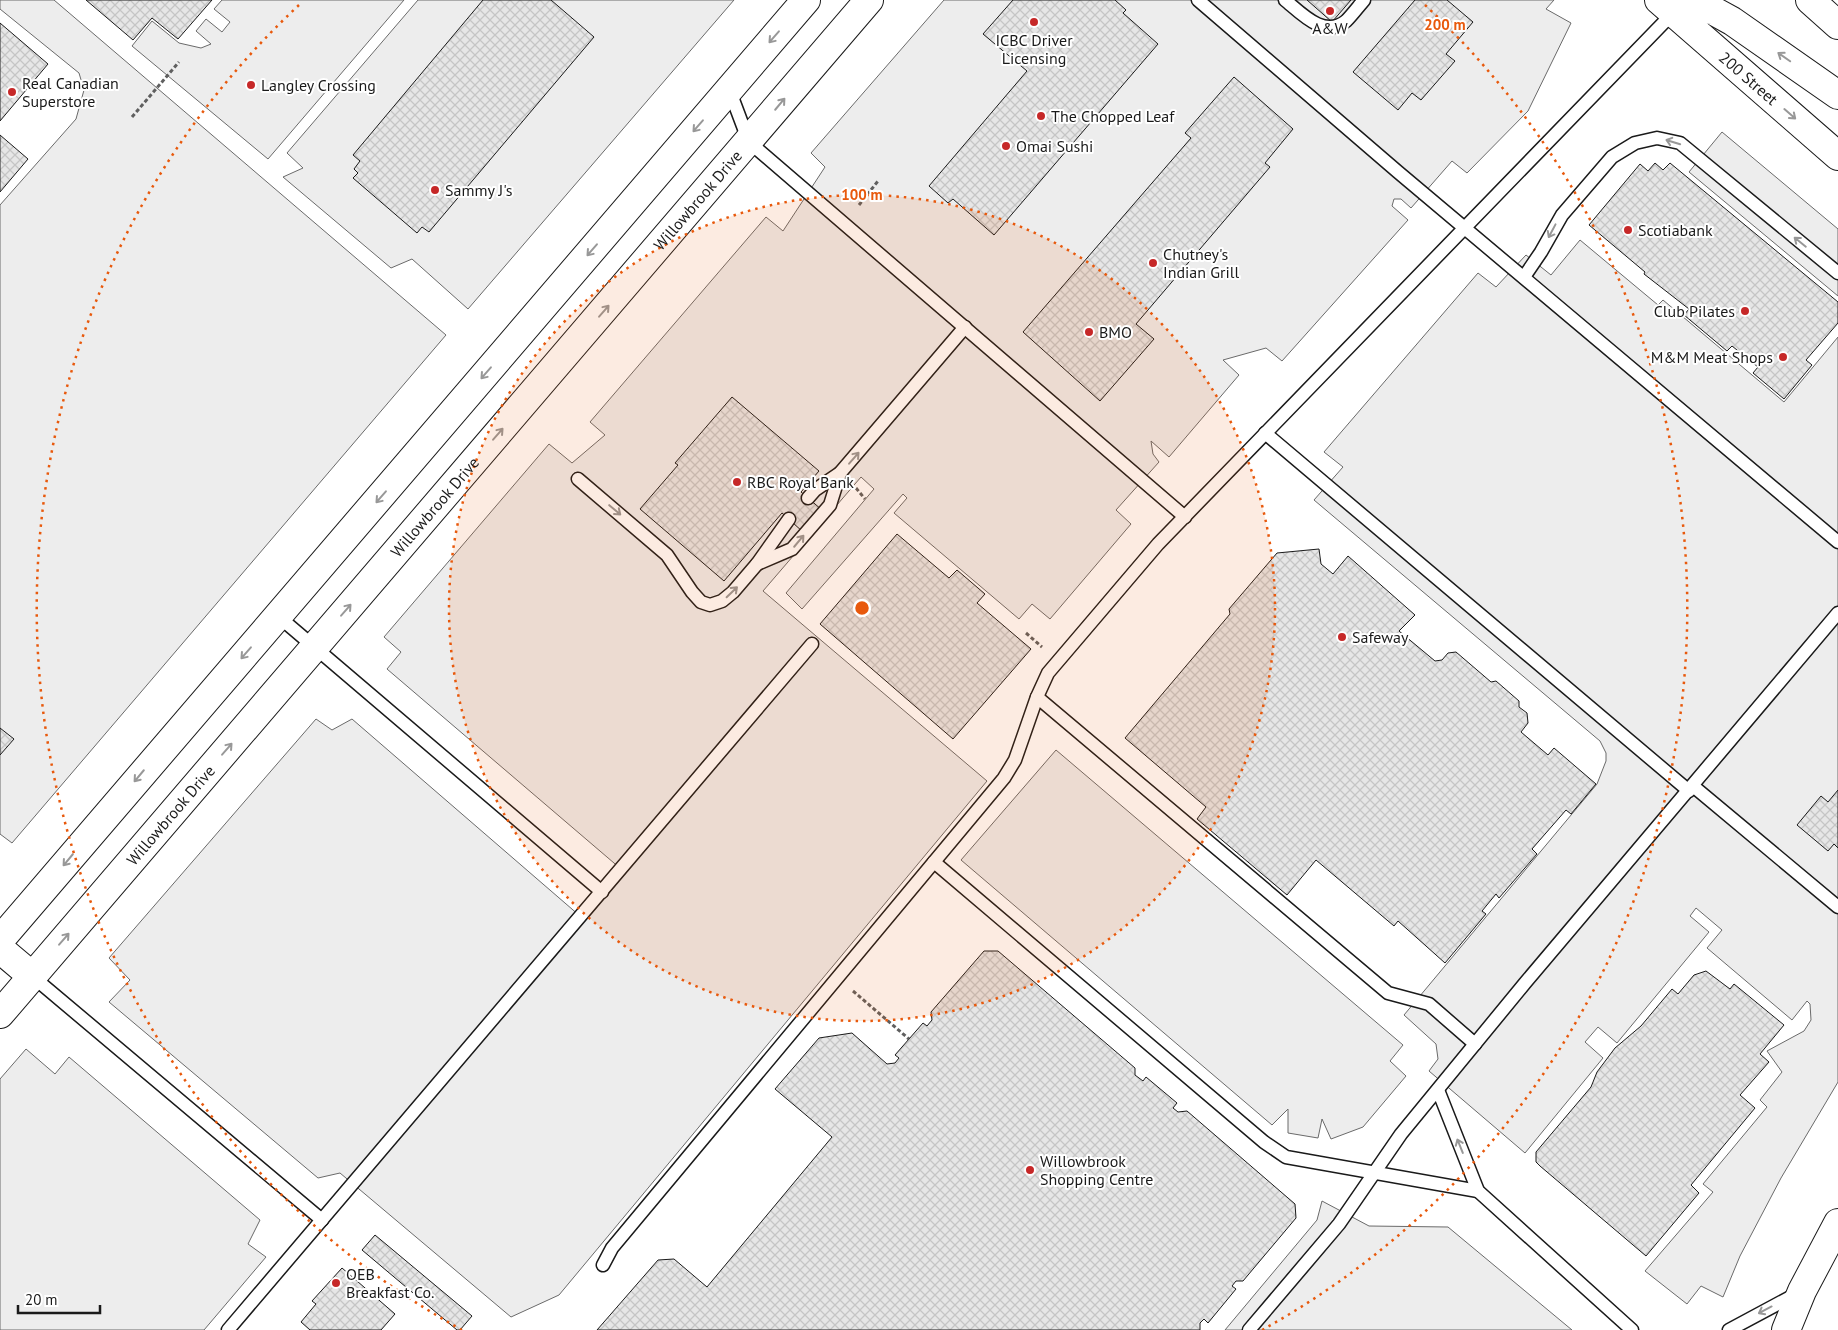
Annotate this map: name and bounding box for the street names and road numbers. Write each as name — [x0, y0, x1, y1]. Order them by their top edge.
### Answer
street label: 200 Street — [1715, 47, 1783, 110]
street label: Willowbrook Drive — [649, 146, 746, 254]
street label: Willowbrook Drive — [386, 453, 483, 561]
street label: Willowbrook Drive — [122, 761, 219, 869]

